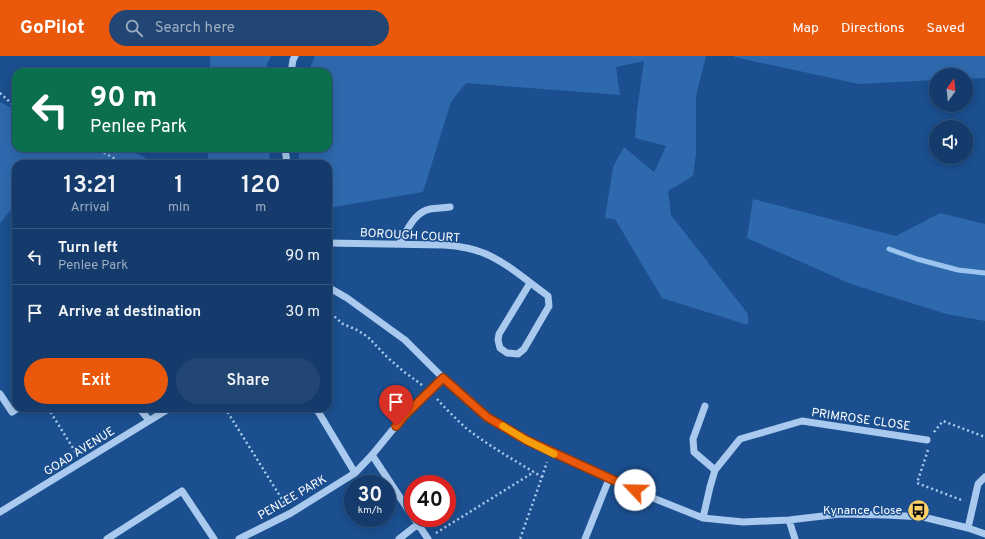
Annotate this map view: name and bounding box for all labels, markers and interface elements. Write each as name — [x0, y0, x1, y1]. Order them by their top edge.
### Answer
search box — [109, 10, 389, 46]
text: GoPilot — [20, 16, 85, 40]
icon: search — [123, 17, 145, 39]
text: Search here — [155, 19, 235, 38]
text: Map — [793, 20, 819, 37]
text: Directions — [841, 20, 905, 37]
text: Saved — [927, 20, 965, 37]
north arrow — [929, 68, 973, 112]
map controls — [929, 68, 973, 164]
text: 90 m — [90, 81, 157, 117]
icon: left — [24, 84, 76, 136]
text: Penlee Park — [90, 116, 187, 139]
button: sound — [929, 120, 973, 164]
text: 13:21 — [63, 171, 117, 201]
text: 1 — [174, 171, 184, 201]
text: 120 — [241, 171, 281, 201]
text: Arrival — [71, 200, 109, 216]
text: min — [168, 200, 190, 216]
text: m — [255, 200, 266, 216]
street label: BOROUGH COURT — [359, 225, 460, 247]
text: Turn left — [58, 239, 118, 258]
icon: left — [24, 246, 46, 268]
text: 90 m — [285, 247, 320, 266]
text: Penlee Park — [58, 258, 128, 274]
icon: arrive — [24, 302, 46, 324]
text: Arrive at destination — [58, 303, 201, 322]
text: 30 m — [285, 303, 320, 322]
button: Exit — [24, 358, 168, 404]
button: Share — [176, 358, 320, 404]
pin — [379, 385, 413, 426]
icon: arrive — [385, 391, 407, 413]
street label: PRIMROSE CLOSE — [810, 405, 911, 435]
street label: GOAD AVENUE — [41, 424, 118, 480]
position arrow — [614, 469, 656, 511]
street label: PENLEE PARK — [255, 472, 330, 524]
speed limit sign: 40 — [404, 475, 456, 527]
text: 30 — [358, 483, 382, 509]
bus stop icon: Kynance Close — [905, 497, 931, 523]
place label: Kynance Close — [823, 503, 902, 519]
text: km/h — [358, 504, 382, 517]

